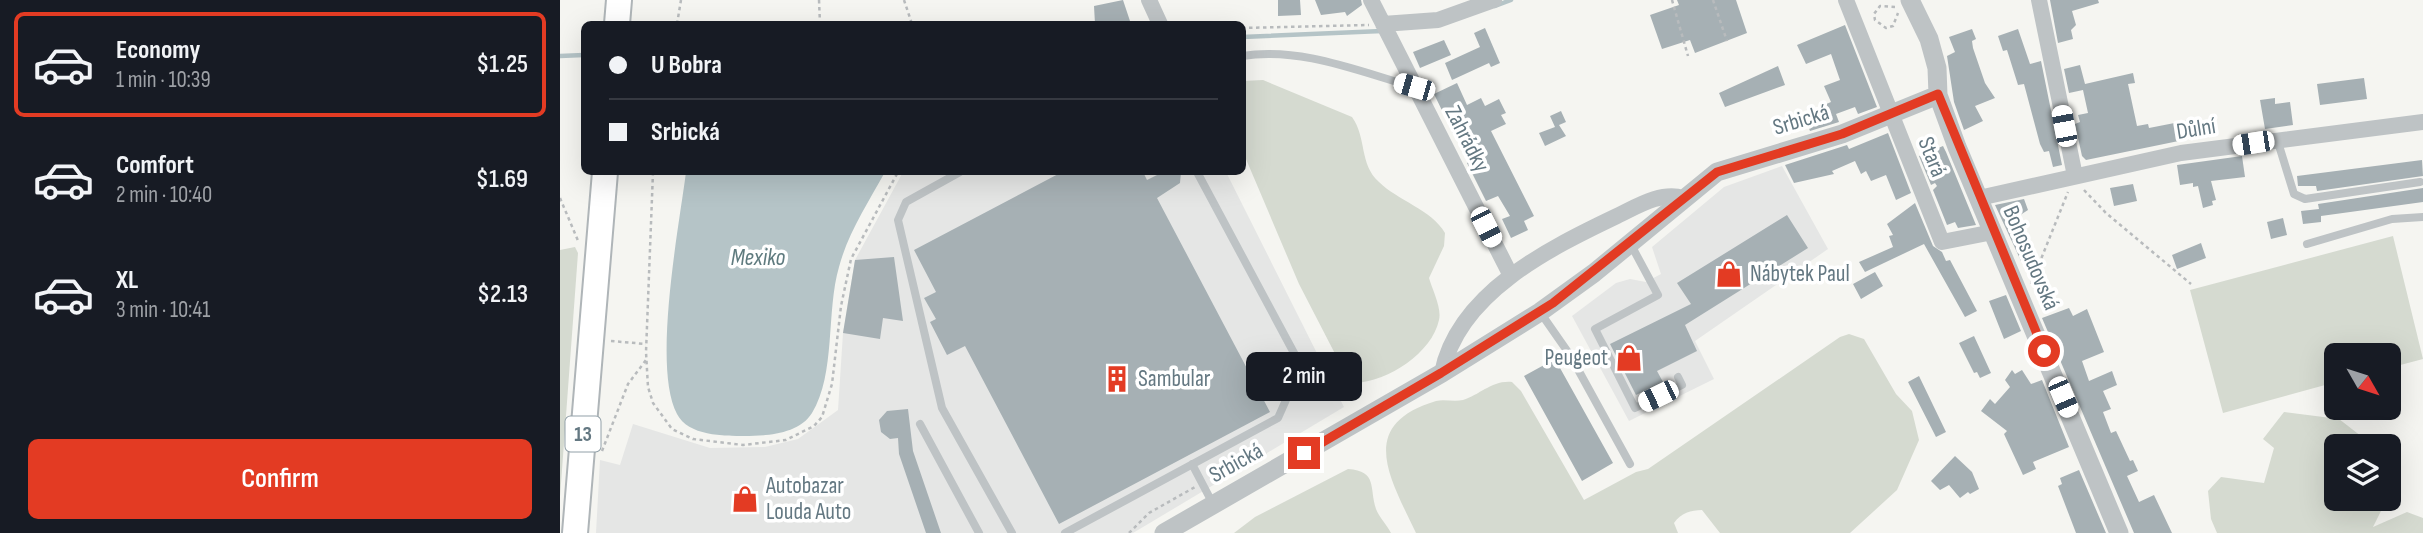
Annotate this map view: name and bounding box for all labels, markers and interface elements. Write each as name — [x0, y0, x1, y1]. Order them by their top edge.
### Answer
icon: car — [32, 33, 95, 96]
text: Economy — [116, 35, 200, 66]
text: $1.25 — [476, 49, 528, 80]
text: U Bobra — [651, 50, 722, 81]
text: 1 min · 10:39 — [116, 66, 211, 94]
car — [1391, 71, 1438, 103]
street label: Srbická — [1770, 98, 1832, 142]
street label: Zahrádky — [1439, 101, 1495, 177]
car — [2050, 103, 2079, 149]
street label: Důlní — [2174, 112, 2218, 146]
text: Srbická — [651, 117, 720, 148]
car — [2231, 129, 2276, 157]
street label: Stará — [1911, 133, 1953, 181]
icon: car — [32, 148, 95, 211]
text: Comfort — [116, 150, 194, 181]
text: $1.69 — [476, 164, 528, 195]
text: 2 min · 10:40 — [116, 181, 212, 209]
street label: Bohosudovská — [1996, 202, 2066, 314]
car — [1468, 204, 1505, 250]
water label: Mexiko — [731, 243, 786, 272]
shop icon: Nábytek Paul — [1714, 259, 1744, 289]
place label: Nábytek Paul — [1750, 260, 1850, 288]
icon: car — [32, 263, 95, 326]
text: XL — [116, 265, 138, 296]
text: $2.13 — [477, 279, 528, 310]
text: 3 min · 10:41 — [116, 296, 210, 324]
route start — [2028, 335, 2060, 367]
shop icon: Peugeot — [1614, 343, 1644, 373]
north arrow — [2324, 343, 2401, 420]
map controls — [2324, 343, 2401, 511]
place label: Peugeot — [1545, 344, 1608, 372]
callout: 2 min — [1246, 351, 1362, 400]
text: 2 min — [1282, 362, 1326, 390]
building icon: Sambular — [1102, 364, 1132, 394]
place label: Sambular — [1138, 365, 1211, 393]
car — [2046, 374, 2081, 420]
car — [1635, 377, 1682, 415]
road number: 13 — [565, 416, 600, 452]
button: layers — [2324, 434, 2401, 511]
street label: Srbická — [1204, 437, 1268, 489]
route end — [1288, 437, 1320, 469]
button: Confirm — [28, 439, 532, 519]
place label: Autobazar Louda Auto — [765, 472, 851, 526]
shop icon: Autobazar Louda Auto — [730, 484, 760, 514]

